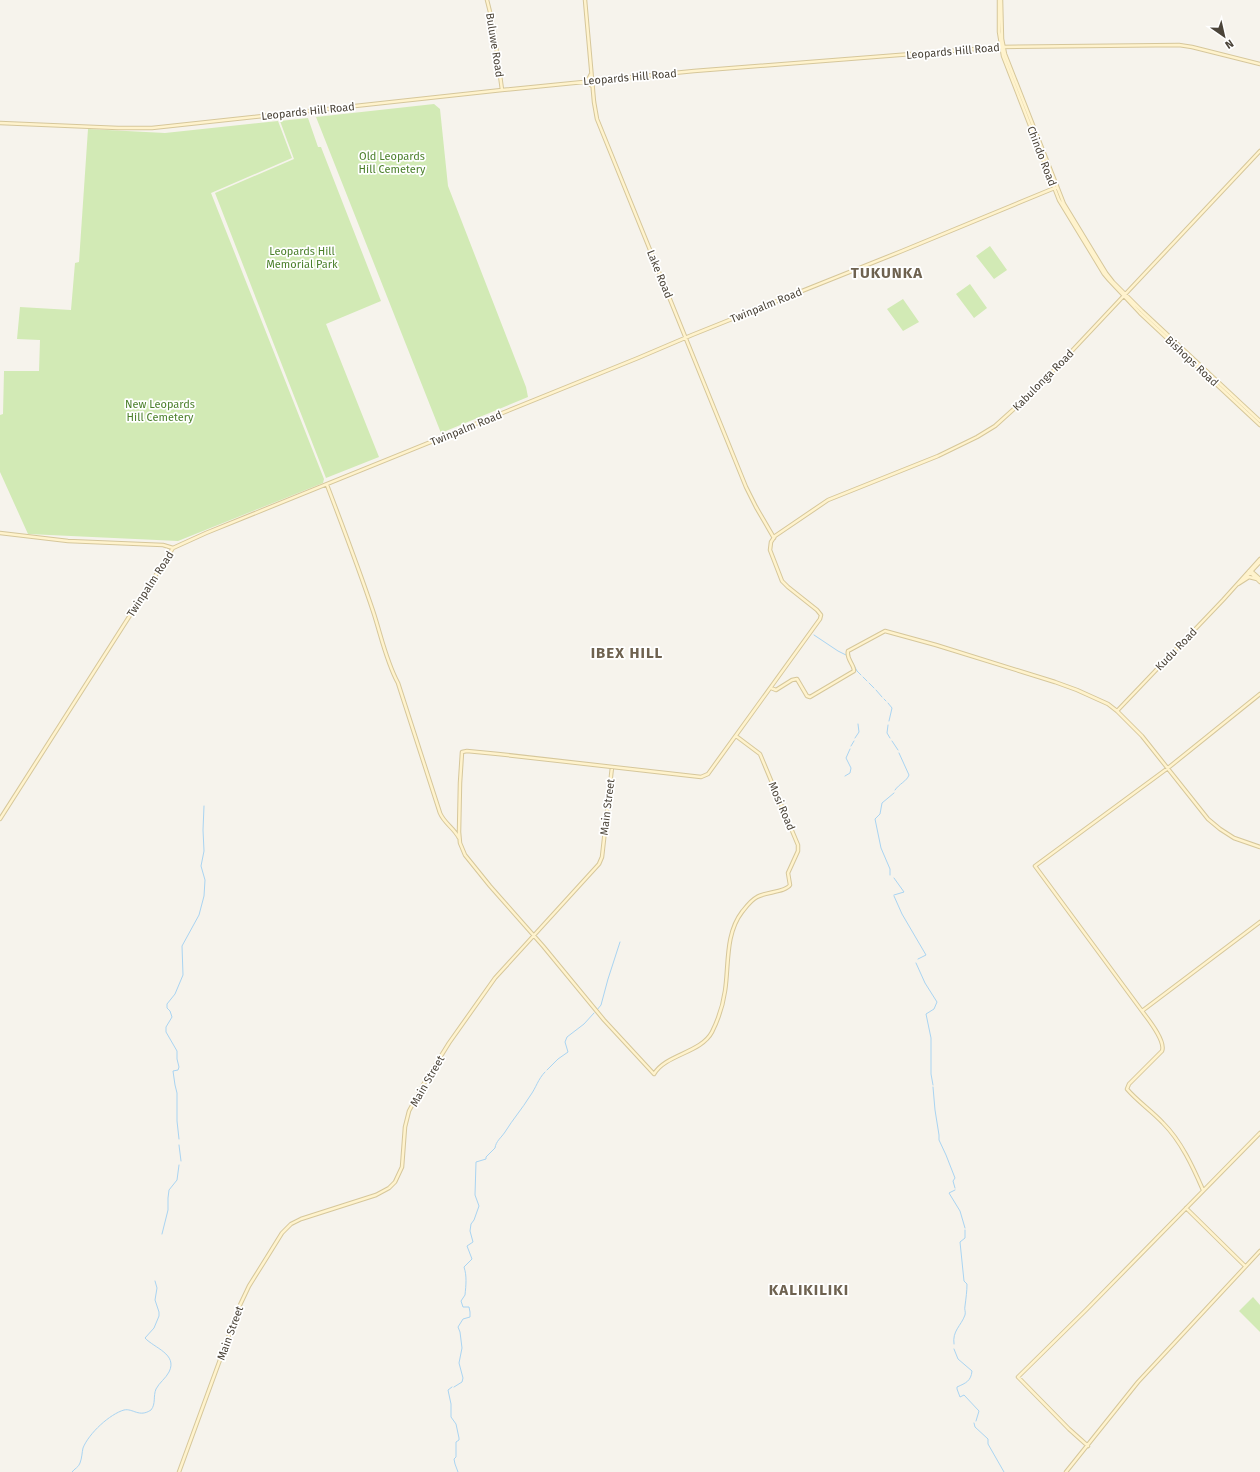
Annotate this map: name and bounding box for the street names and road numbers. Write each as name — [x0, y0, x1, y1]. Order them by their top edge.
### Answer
street label: Buluwe Road — [483, 12, 506, 78]
street label: Leopards Hill Road — [906, 41, 1000, 62]
street label: Leopards Hill Road — [583, 67, 677, 88]
street label: Leopards Hill Road — [261, 100, 355, 123]
street label: Chindo Road — [1024, 124, 1059, 188]
street label: Lake Road — [644, 248, 675, 300]
street label: Twinpalm Road — [729, 285, 804, 326]
street label: Bishops Road — [1162, 334, 1221, 389]
street label: Kabulonga Road — [1010, 347, 1077, 414]
street label: Twinpalm Road — [429, 408, 504, 449]
street label: Twinpalm Road — [124, 549, 177, 620]
street label: Kudu Road — [1153, 625, 1200, 673]
street label: Main Street — [598, 778, 617, 836]
street label: Mosi Road — [765, 780, 798, 832]
street label: Main Street — [408, 1053, 447, 1109]
street label: Main Street — [215, 1304, 246, 1362]

